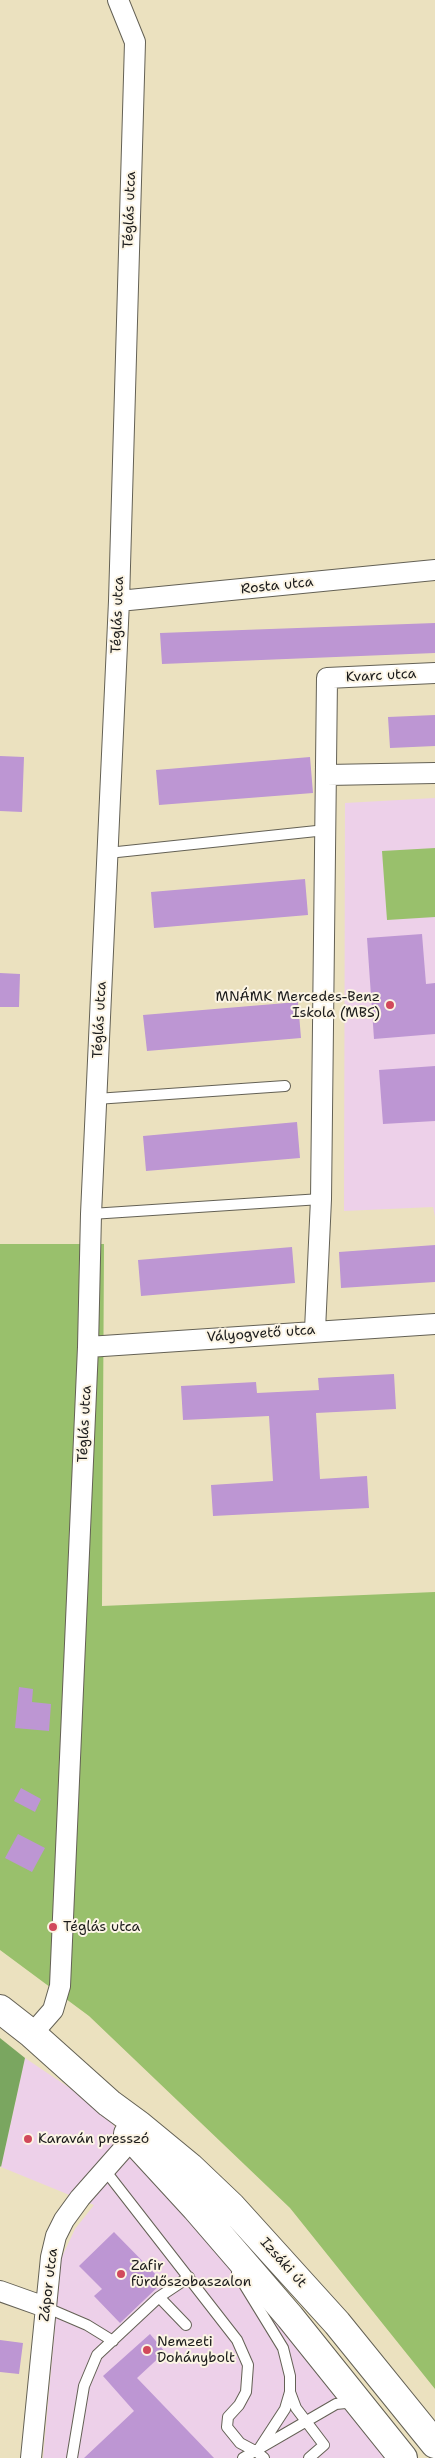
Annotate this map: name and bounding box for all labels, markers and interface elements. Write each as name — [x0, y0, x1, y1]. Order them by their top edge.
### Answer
street label: Téglás utca — [120, 171, 140, 249]
street label: Rosta utca — [240, 574, 314, 598]
street label: Téglás utca — [108, 576, 128, 654]
street label: Kvarc utca — [345, 666, 417, 686]
street label: Téglás utca — [90, 981, 110, 1059]
place label: MNÁMK Mercedes-Benz Iskola (MBS) — [216, 989, 380, 1022]
marker: MNÁMK Mercedes-Benz Iskola (MBS) — [384, 999, 396, 1011]
street label: Vályogvető utca — [206, 1322, 316, 1346]
street label: Téglás utca — [75, 1385, 95, 1463]
place label: Téglás utca — [63, 1919, 140, 1935]
marker: Téglás utca — [47, 1921, 59, 1933]
place label: Karaván presszó — [38, 2131, 149, 2147]
marker: Karaván presszó — [22, 2133, 34, 2145]
street label: Izsáki út — [256, 2235, 310, 2291]
street label: Zápor utca — [36, 2247, 62, 2323]
place label: Zafir fürdőszobaszalon — [131, 2258, 251, 2290]
marker: Zafir fürdőszobaszalon — [115, 2268, 127, 2280]
place label: Nemzeti Dohánybolt — [157, 2334, 235, 2366]
marker: Nemzeti Dohánybolt — [141, 2344, 153, 2356]

